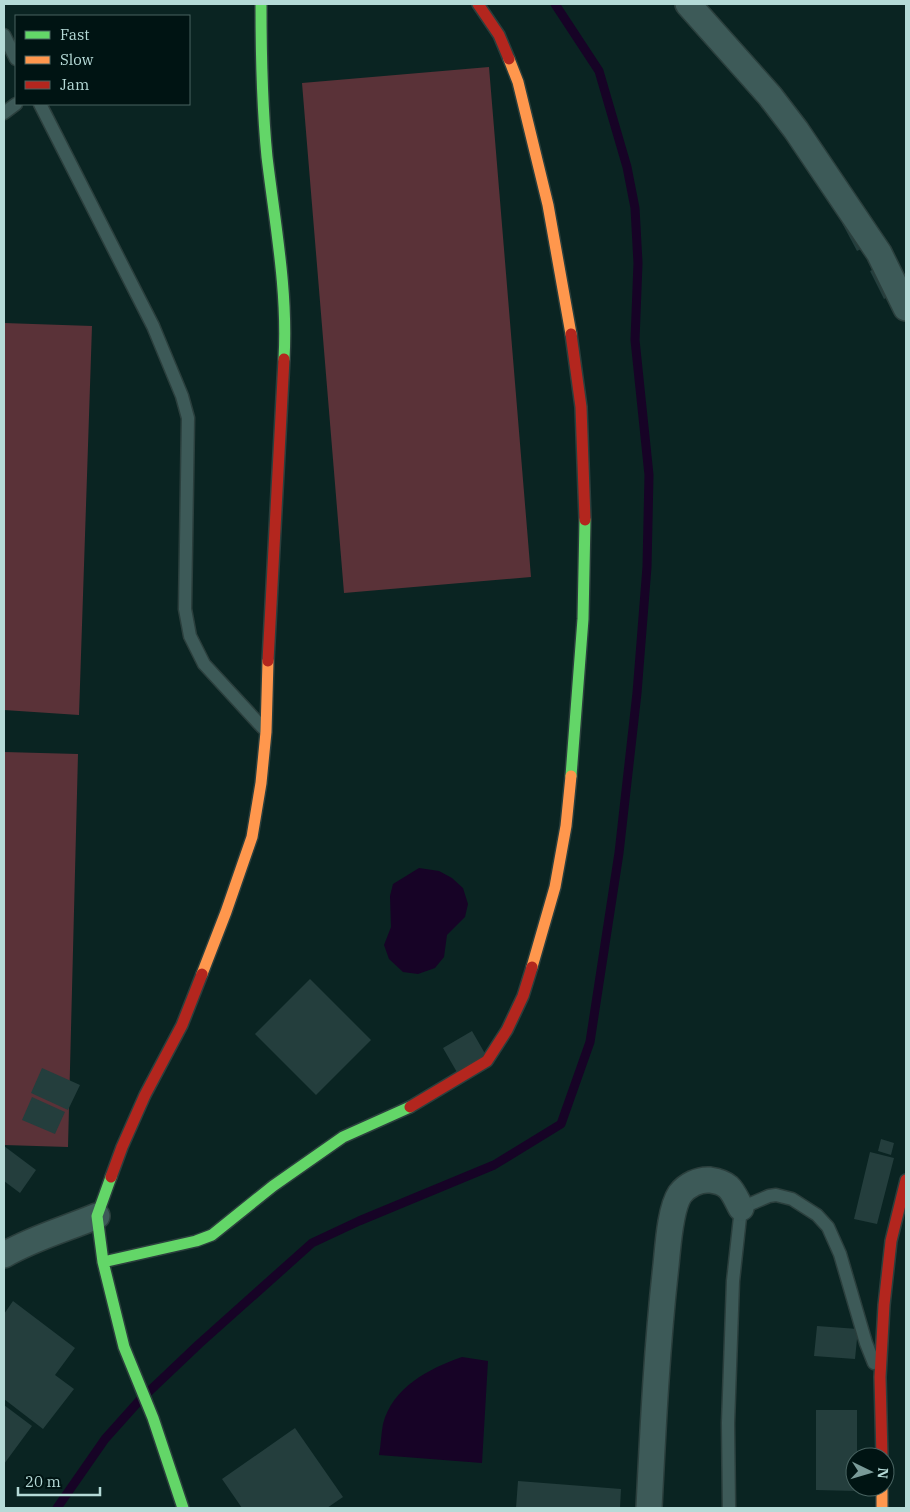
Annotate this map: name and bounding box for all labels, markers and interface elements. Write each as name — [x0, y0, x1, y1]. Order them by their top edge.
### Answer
legend — [15, 15, 190, 105]
text: Fast — [60, 25, 90, 44]
text: Slow — [60, 50, 94, 69]
text: Jam — [60, 75, 89, 94]
north arrow — [845, 1447, 895, 1497]
scale bar — [18, 1464, 100, 1496]
text: N — [874, 1467, 892, 1479]
text: 20 m — [25, 1472, 61, 1491]

